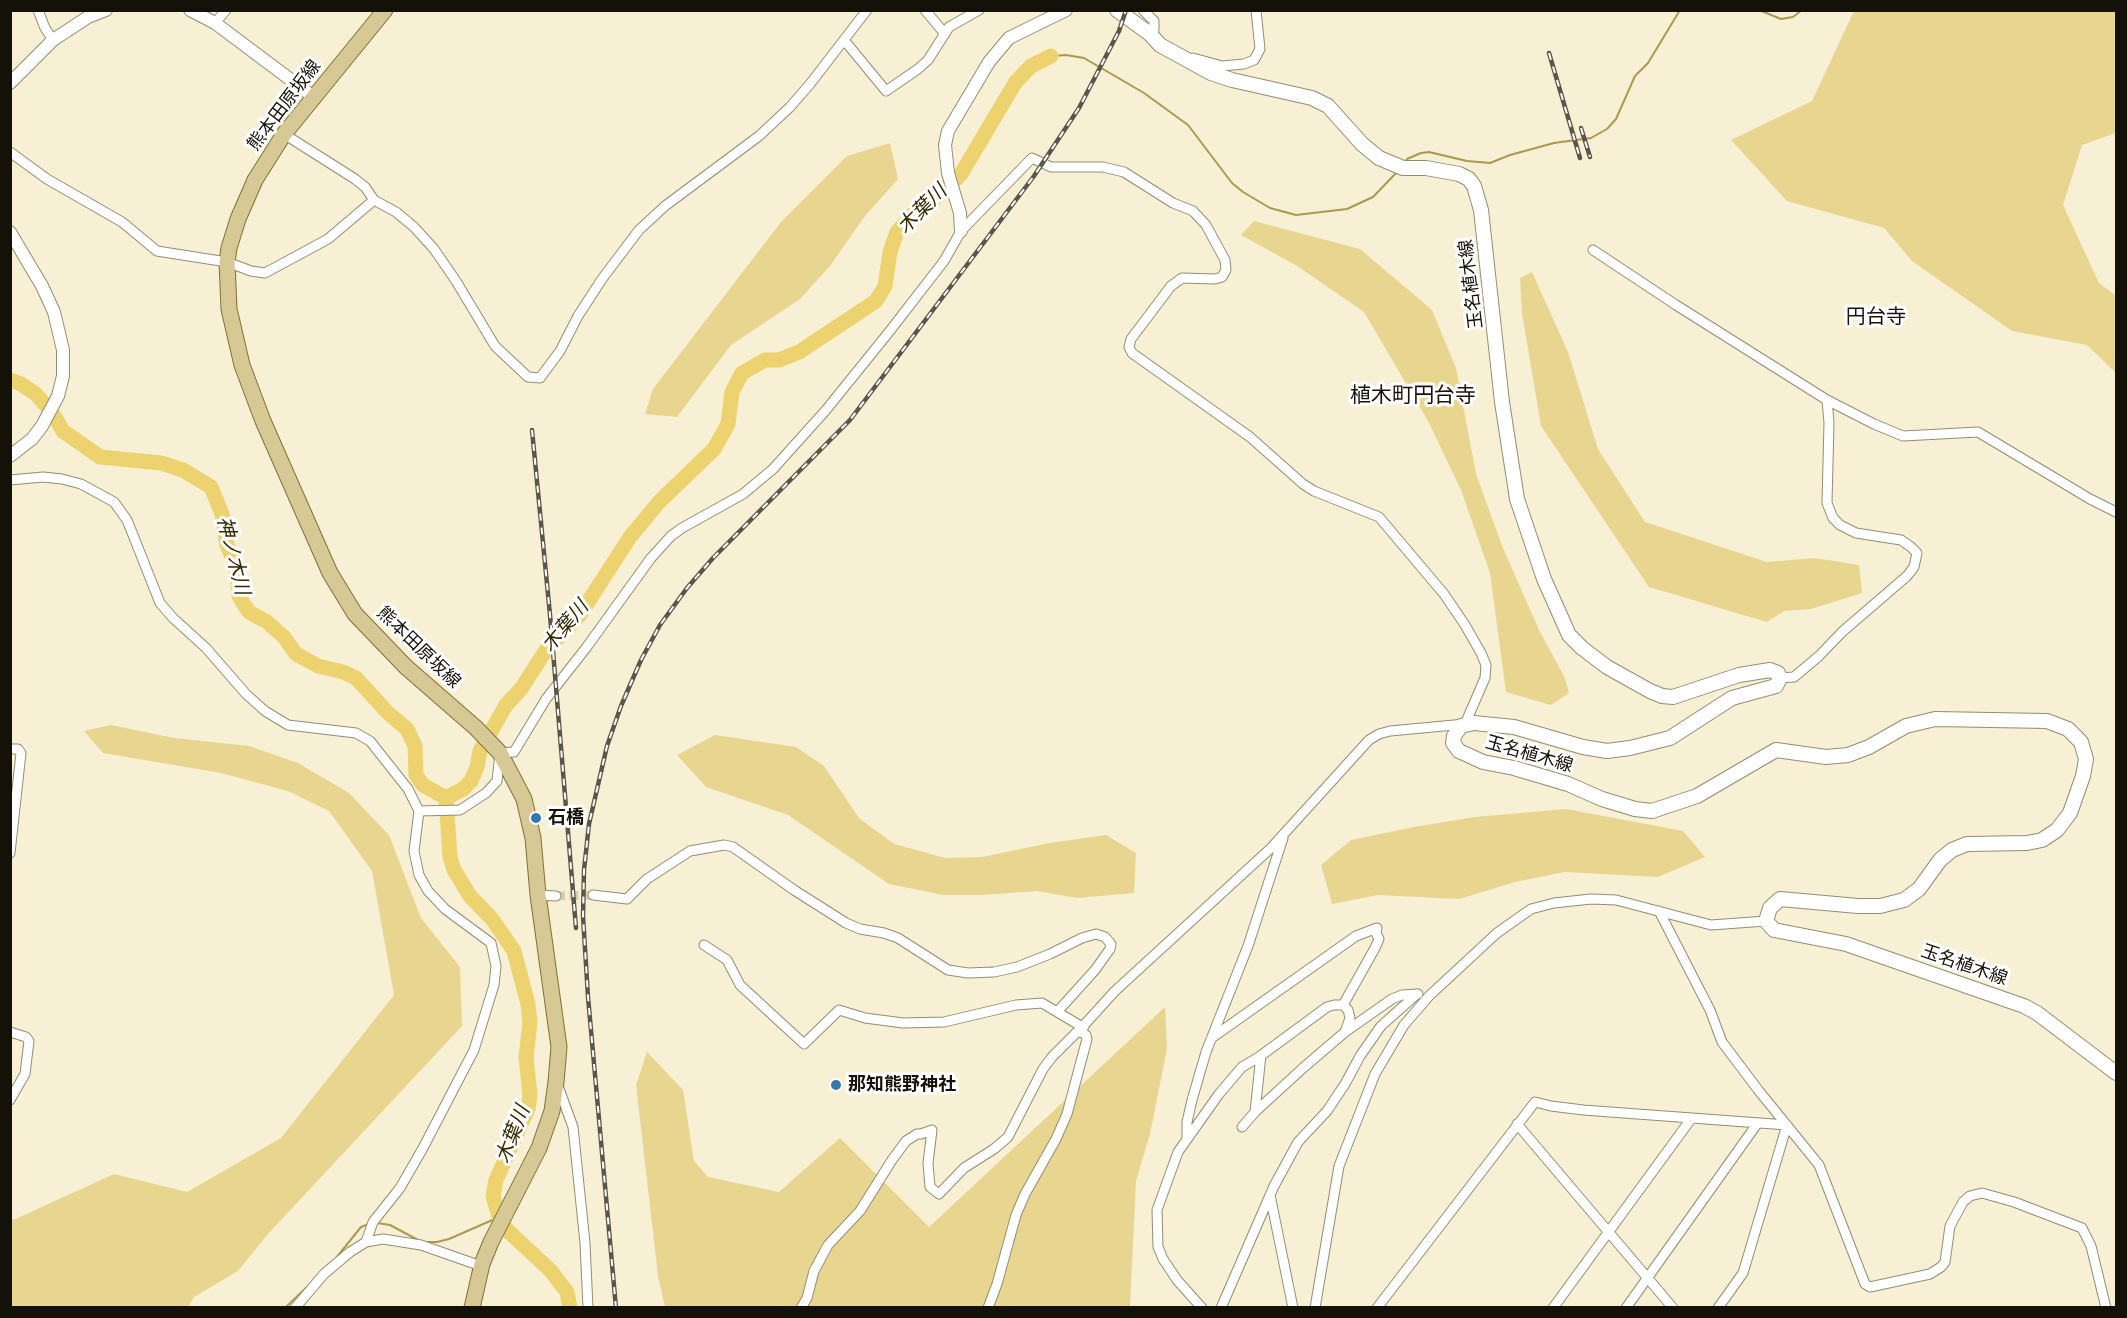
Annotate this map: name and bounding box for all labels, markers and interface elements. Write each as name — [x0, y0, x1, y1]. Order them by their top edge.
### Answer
street label: 熊本田原坂線 — [244, 56, 326, 156]
water label: 木葉川 — [893, 180, 953, 240]
street label: 玉名植木線 — [1456, 238, 1488, 330]
district label: 円台寺 — [1846, 306, 1906, 330]
district label: 植木町円台寺 — [1350, 384, 1476, 410]
water label: 神ノ木川 — [211, 514, 253, 598]
water label: 木葉川 — [538, 596, 594, 658]
street label: 熊本田原坂線 — [372, 603, 464, 693]
street label: 玉名植木線 — [1483, 732, 1575, 778]
place label: 石橋 — [548, 807, 584, 829]
marker: 石橋 — [529, 811, 543, 825]
street label: 玉名植木線 — [1918, 941, 2010, 991]
place label: 那知熊野神社 — [848, 1074, 956, 1096]
marker: 那知熊野神社 — [829, 1078, 843, 1092]
water label: 木葉川 — [492, 1103, 536, 1167]

